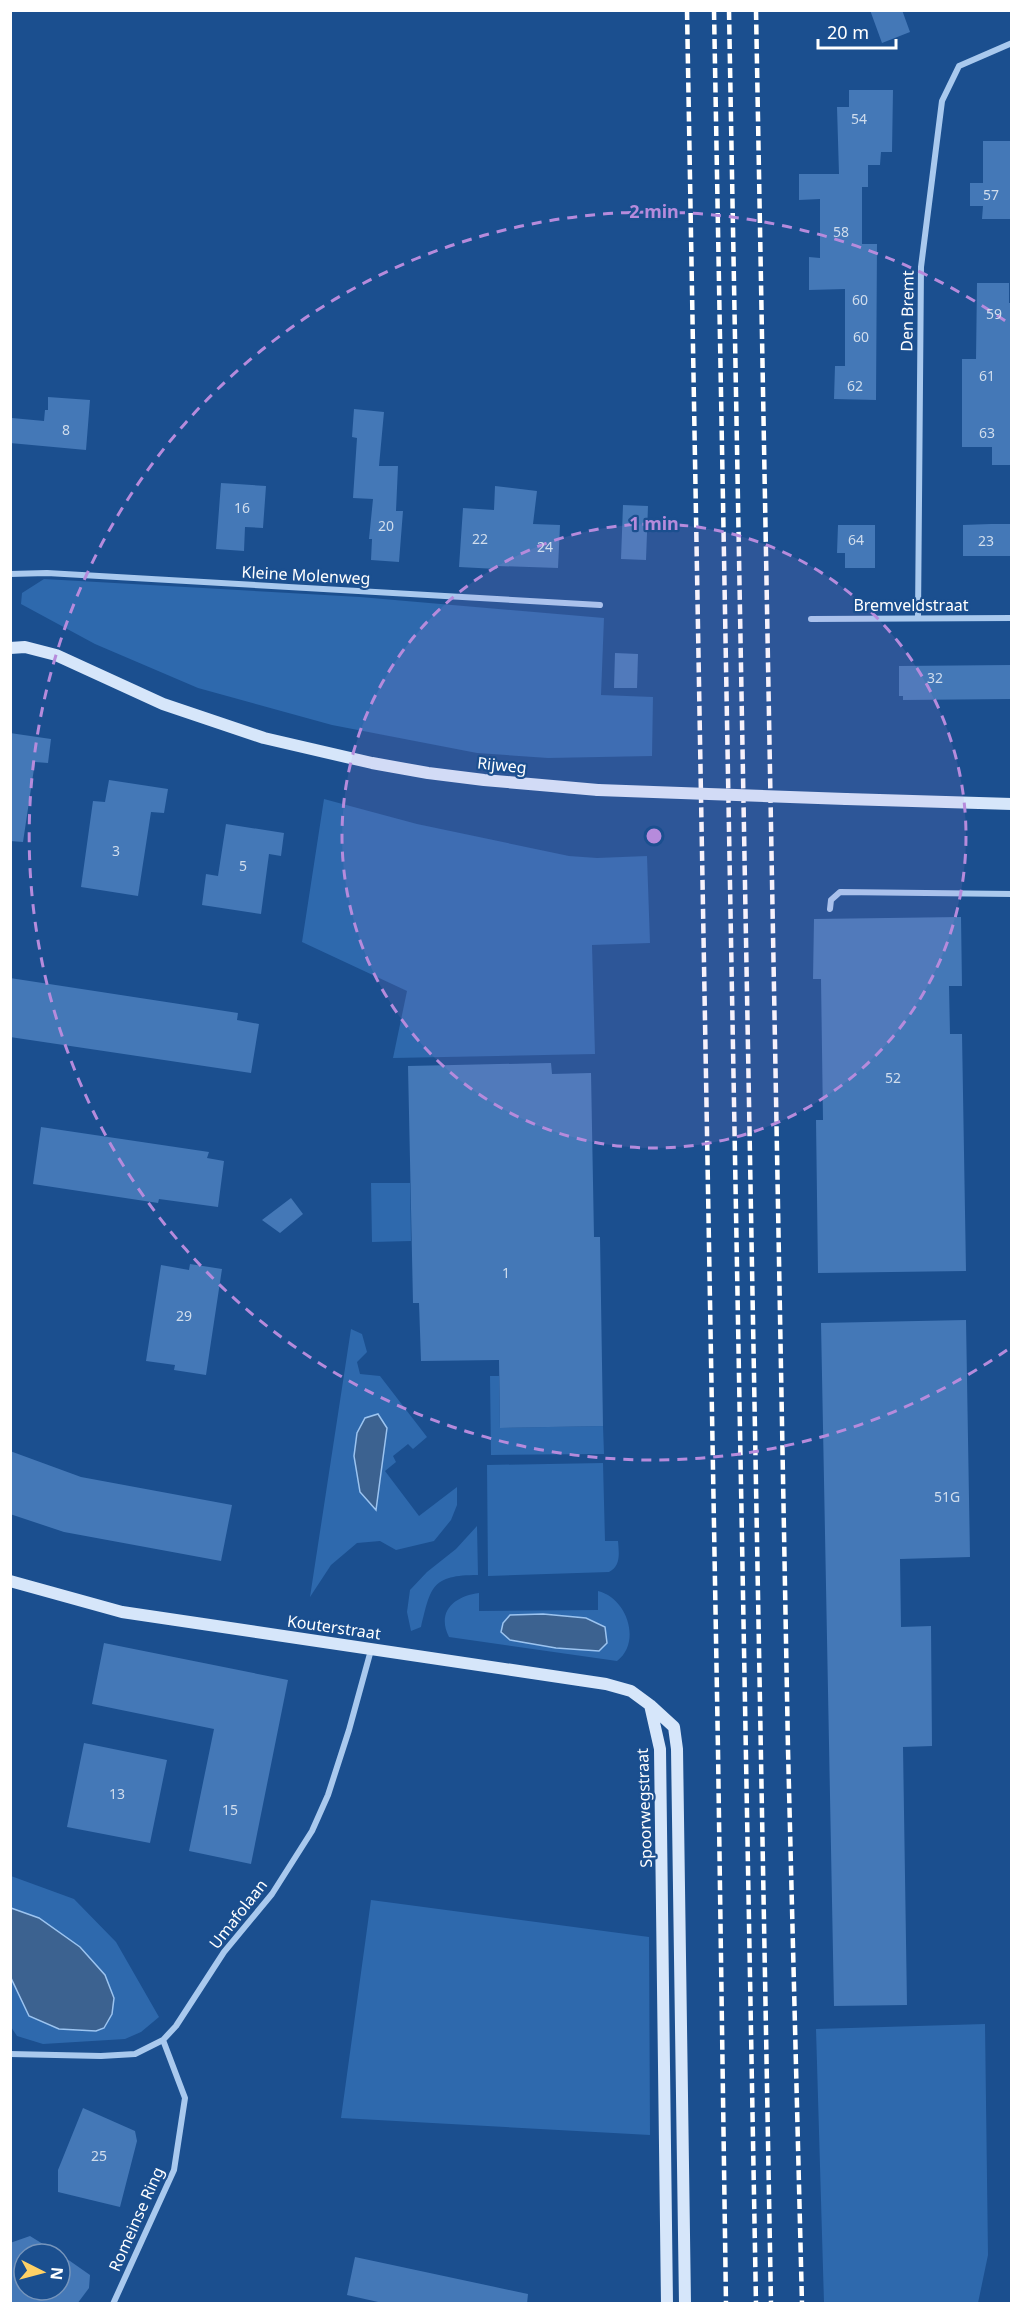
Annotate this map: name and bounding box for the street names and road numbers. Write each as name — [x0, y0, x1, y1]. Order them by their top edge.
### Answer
street label: Den Bremt — [895, 270, 919, 352]
street label: Kleine Molenweg — [241, 561, 371, 589]
street label: Bremveldstraat — [853, 594, 969, 616]
street label: Rijweg — [476, 751, 528, 779]
street label: Kouterstraat — [286, 1610, 382, 1644]
street label: Spoorwegstraat — [631, 1748, 657, 1868]
street label: Umafolaan — [204, 1875, 272, 1953]
street label: Romeinse Ring — [103, 2163, 169, 2275]

